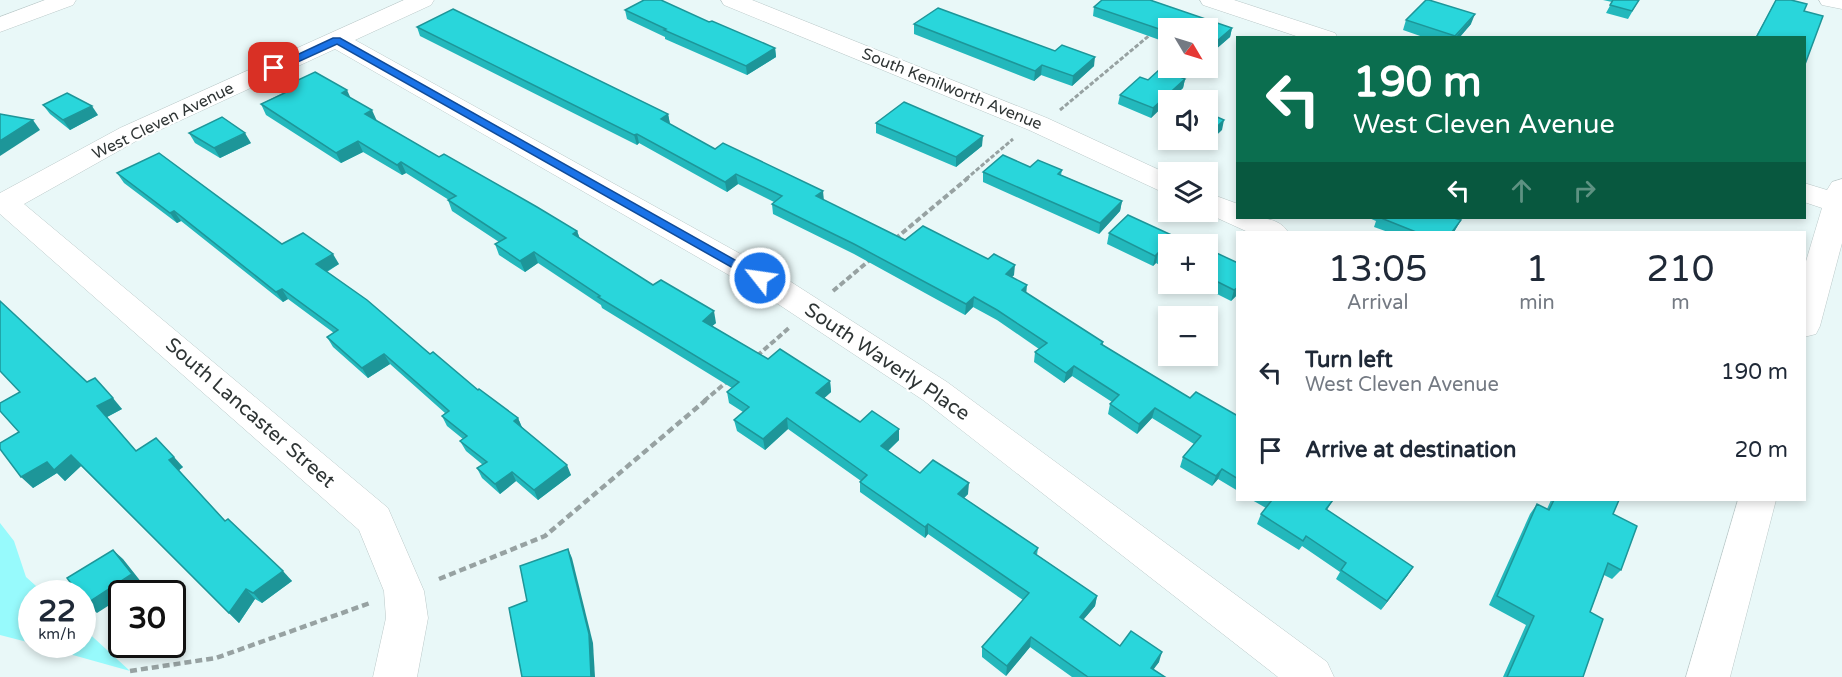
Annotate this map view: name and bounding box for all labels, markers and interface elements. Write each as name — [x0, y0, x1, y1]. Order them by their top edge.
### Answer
north arrow — [1158, 18, 1218, 78]
map controls — [1158, 18, 1218, 366]
pin — [248, 42, 299, 93]
street label: South Kenilworth Avenue — [859, 44, 1045, 134]
icon: arrive — [257, 51, 290, 84]
text: 190 m — [1353, 57, 1482, 108]
icon: left — [1254, 60, 1332, 138]
street label: West Cleven Avenue — [89, 78, 237, 164]
button: sound — [1158, 90, 1218, 150]
text: West Cleven Avenue — [1353, 108, 1615, 141]
button: layers — [1158, 162, 1218, 222]
icon: left — [1442, 174, 1475, 207]
icon: ahead — [1505, 174, 1538, 207]
icon: right — [1568, 174, 1601, 207]
button: + — [1158, 234, 1218, 294]
position arrow — [728, 246, 792, 310]
text: 13:05 — [1328, 248, 1428, 291]
text: 1 — [1526, 248, 1548, 291]
text: 210 — [1646, 248, 1714, 291]
text: Arrival — [1347, 291, 1409, 315]
text: min — [1519, 291, 1555, 315]
text: m — [1671, 291, 1690, 315]
street label: South Waverly Place — [800, 298, 974, 426]
button: − — [1158, 306, 1218, 366]
street label: South Lancaster Street — [160, 333, 340, 493]
text: Turn left — [1305, 347, 1393, 373]
icon: left — [1254, 356, 1287, 389]
text: 190 m — [1721, 359, 1788, 385]
text: West Cleven Avenue — [1305, 373, 1499, 397]
icon: arrive — [1254, 434, 1287, 467]
text: Arrive at destination — [1305, 437, 1516, 463]
text: 20 m — [1734, 437, 1788, 463]
speed limit sign: 30 — [108, 580, 186, 658]
text: 22 — [38, 593, 76, 630]
text: km/h — [38, 625, 76, 643]

